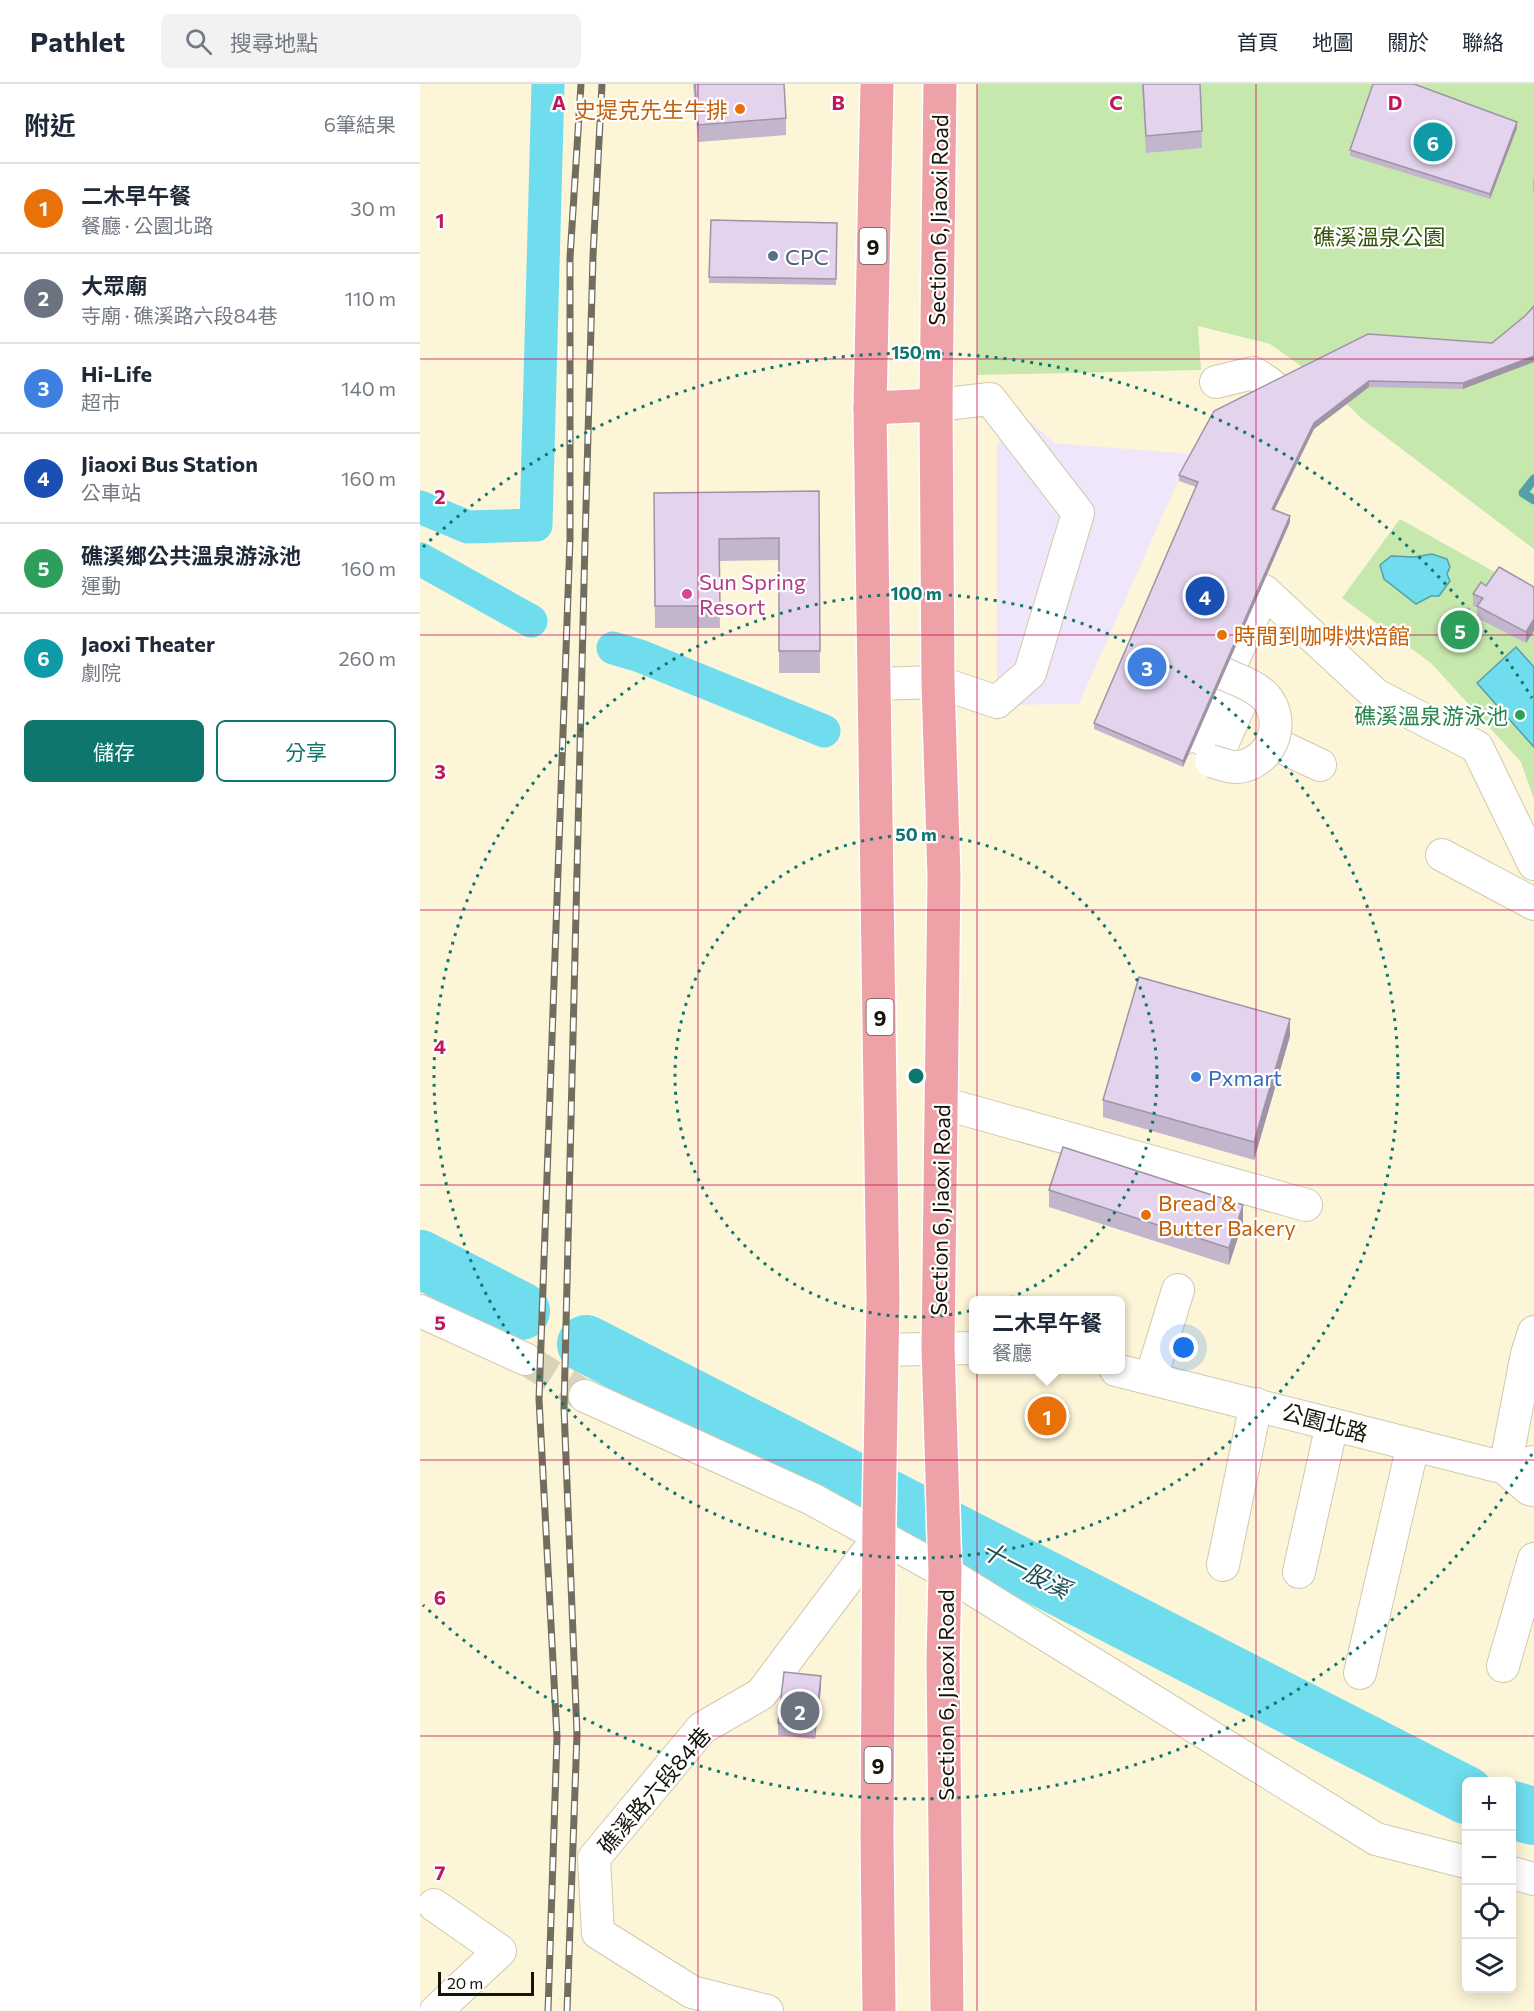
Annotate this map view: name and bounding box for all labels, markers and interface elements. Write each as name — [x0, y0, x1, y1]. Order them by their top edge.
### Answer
search box — [161, 14, 581, 68]
text: Pathlet — [30, 24, 125, 58]
icon: search — [182, 25, 215, 58]
text: 搜尋地點 — [230, 29, 318, 56]
text: 首頁 — [1237, 29, 1279, 54]
text: 地圖 — [1312, 29, 1354, 54]
text: 關於 — [1387, 29, 1429, 54]
text: 聯絡 — [1462, 29, 1504, 54]
text: A — [552, 90, 566, 114]
text: B — [831, 90, 845, 114]
text: C — [1109, 90, 1123, 114]
text: D — [1388, 90, 1402, 114]
place label: 史堤克先生牛排 — [574, 96, 728, 123]
marker: 史堤克先生牛排 — [733, 102, 747, 116]
text: 附近 — [24, 109, 76, 140]
text: 6筆結果 — [324, 112, 396, 136]
street label: Section 6, Jiaoxi Road — [923, 114, 953, 326]
pin: 6 — [1414, 120, 1452, 164]
text: 二木早午餐 — [81, 182, 191, 209]
text: 1 — [39, 196, 48, 220]
text: 30 m — [350, 196, 396, 220]
text: 1 — [435, 208, 445, 232]
text: 餐廳 · 公園北路 — [81, 213, 213, 237]
park label: 礁溪溫泉公園 — [1313, 223, 1445, 250]
road number: 9 — [860, 228, 886, 264]
place label: CPC — [785, 243, 829, 270]
marker: CPC — [766, 249, 780, 263]
text: 大眾廟 — [81, 272, 147, 299]
text: 2 — [38, 286, 49, 310]
text: 110 m — [345, 286, 396, 310]
text: 寺廟 · 礁溪路六段84巷 — [81, 303, 278, 327]
text: 150 m — [891, 341, 941, 363]
text: Hi-Life — [81, 360, 152, 387]
text: 3 — [38, 376, 49, 400]
text: 140 m — [341, 376, 396, 400]
text: 超市 — [81, 390, 121, 414]
text: Jiaoxi Bus Station — [81, 450, 258, 477]
text: 4 — [37, 466, 50, 490]
text: 160 m — [341, 466, 396, 490]
text: 公車站 — [81, 480, 141, 504]
text: 2 — [434, 484, 446, 508]
text: 礁溪鄉公共溫泉游泳池 — [81, 542, 301, 569]
text: 5 — [38, 556, 49, 580]
text: 160 m — [341, 556, 396, 580]
place label: Sun Spring Resort — [699, 568, 806, 620]
text: 運動 — [81, 573, 121, 597]
pin: 4 — [1186, 574, 1224, 618]
text: 100 m — [890, 582, 942, 604]
marker: Sun Spring Resort — [680, 587, 694, 601]
pin: 5 — [1440, 608, 1480, 652]
place label: 時間到咖啡烘焙館 — [1234, 622, 1410, 649]
marker: 時間到咖啡烘焙館 — [1215, 628, 1229, 642]
text: Jaoxi Theater — [81, 630, 215, 657]
pin: 3 — [1128, 644, 1166, 690]
text: 6 — [37, 646, 50, 670]
text: 260 m — [338, 646, 396, 670]
text: 劇院 — [81, 660, 121, 684]
place label: 礁溪溫泉游泳池 — [1354, 702, 1508, 729]
marker: 礁溪溫泉游泳池 — [1513, 708, 1527, 722]
button: 儲存 — [24, 720, 204, 782]
button: 分享 — [216, 720, 396, 782]
text: 3 — [434, 759, 446, 783]
text: 50 m — [895, 823, 937, 845]
road number: 9 — [866, 999, 894, 1035]
text: 4 — [434, 1034, 446, 1058]
place label: Pxmart — [1208, 1064, 1282, 1091]
centre of rings — [906, 1066, 926, 1086]
marker: Pxmart — [1189, 1070, 1203, 1084]
street label: Section 6, Jiaoxi Road — [925, 1104, 955, 1316]
place label: Bread & Butter Bakery — [1158, 1189, 1296, 1241]
marker: Bread & Butter Bakery — [1139, 1208, 1153, 1222]
popup — [969, 1296, 1125, 1374]
text: 二木早午餐 — [992, 1309, 1102, 1336]
text: 5 — [434, 1310, 446, 1334]
your location — [1169, 1333, 1198, 1362]
text: 餐廳 — [992, 1340, 1032, 1364]
pin: 1 — [1028, 1394, 1066, 1438]
street label: 公園北路 — [1279, 1398, 1371, 1446]
water label: 十一股溪 — [977, 1534, 1078, 1605]
text: 6 — [434, 1585, 446, 1609]
street label: Section 6, Jiaoxi Road — [932, 1589, 959, 1801]
pin: 2 — [780, 1688, 820, 1734]
street label: 礁溪路六段84巷 — [592, 1721, 716, 1859]
road number: 9 — [864, 1747, 892, 1783]
map controls — [1462, 1777, 1516, 1993]
button: + — [1462, 1777, 1516, 1831]
button: − — [1462, 1831, 1516, 1885]
text: 7 — [435, 1860, 446, 1884]
button: locate — [1462, 1885, 1516, 1939]
button: layers — [1462, 1939, 1516, 1993]
scale bar — [438, 1969, 534, 1996]
text: 20 m — [447, 1973, 483, 1992]

